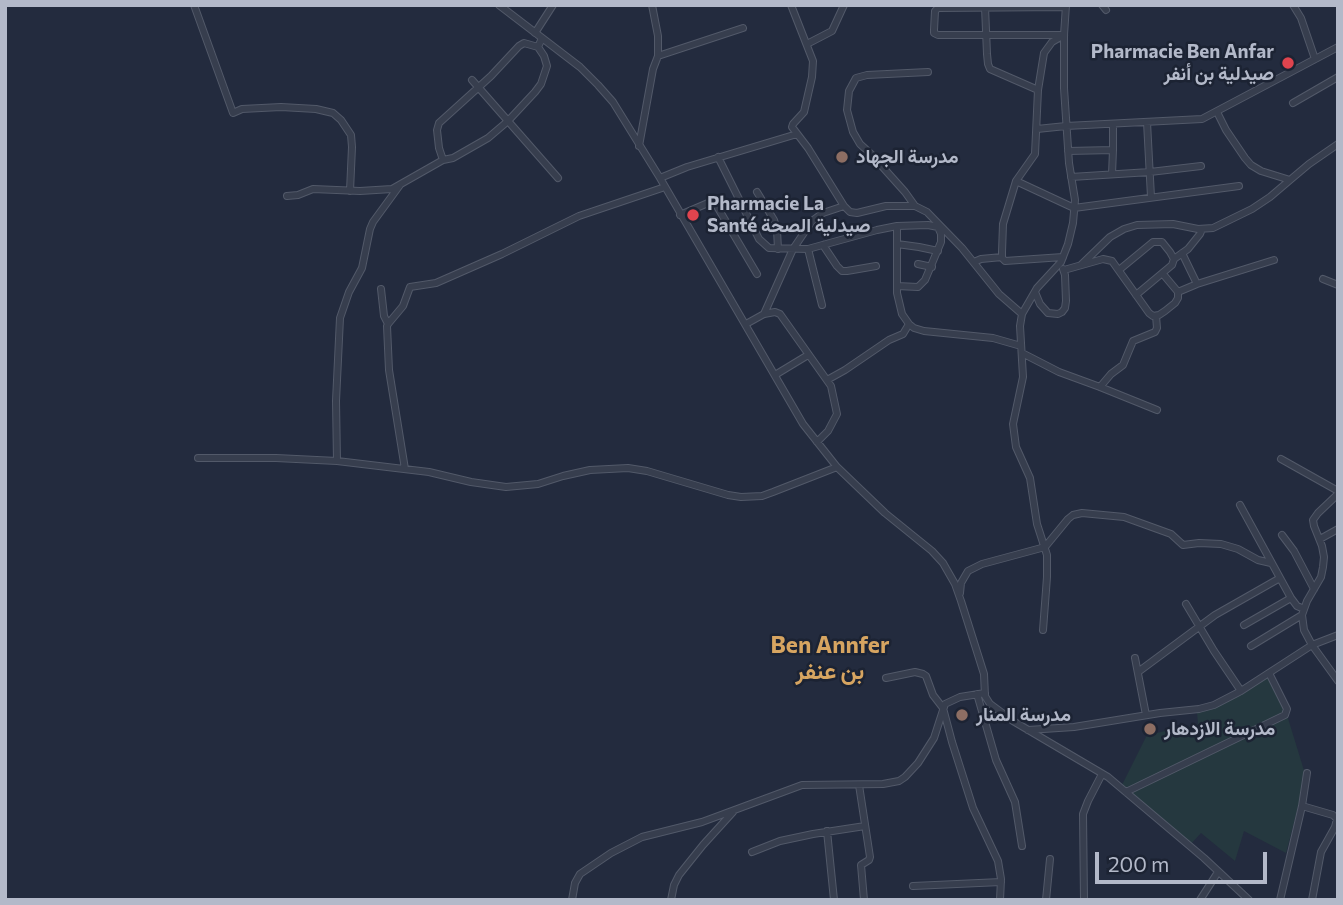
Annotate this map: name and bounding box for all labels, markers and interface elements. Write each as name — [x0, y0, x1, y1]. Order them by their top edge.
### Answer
place label: Pharmacie Ben Anfar صيدلية بن أنفر — [1091, 41, 1274, 85]
marker: Pharmacie Ben Anfar صيدلية بن أنفر — [1280, 55, 1296, 71]
place label: مدرسة الجهاد — [856, 146, 959, 168]
marker: مدرسة الجهاد — [834, 149, 850, 165]
place label: Pharmacie La Santé صيدلية الصحة — [707, 193, 871, 237]
marker: Pharmacie La Santé صيدلية الصحة — [685, 207, 701, 223]
district label: Ben Annfer بن عنفر — [771, 631, 889, 685]
place label: مدرسة المنار — [976, 704, 1071, 726]
marker: مدرسة المنار — [954, 707, 970, 723]
place label: مدرسة الازدهار — [1164, 718, 1275, 740]
marker: مدرسة الازدهار — [1142, 721, 1158, 737]
scale bar — [1098, 838, 1270, 882]
text: 200 m — [1108, 851, 1169, 876]

